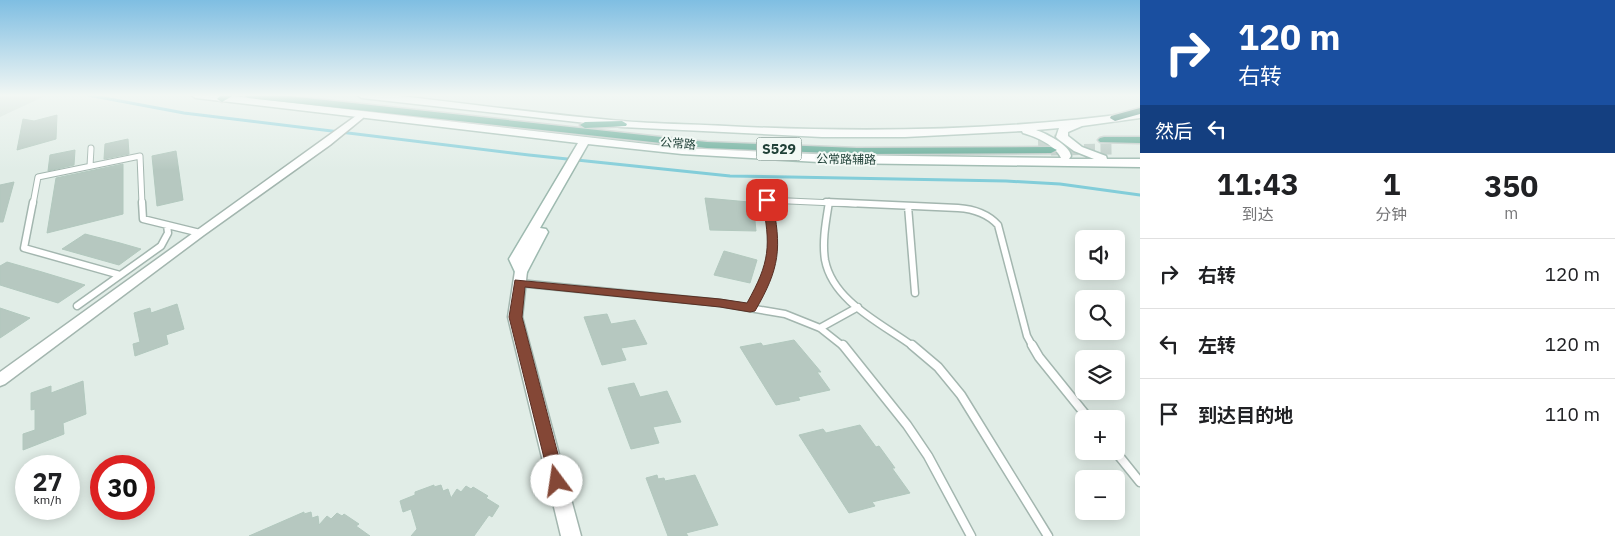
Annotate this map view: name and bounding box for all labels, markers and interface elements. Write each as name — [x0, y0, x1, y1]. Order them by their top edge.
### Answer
text: 120 m — [1238, 14, 1341, 60]
icon: right — [1155, 20, 1220, 85]
text: 右转 — [1238, 61, 1282, 90]
icon: left — [1203, 115, 1231, 143]
text: 然后 — [1155, 119, 1193, 143]
street label: 公常路 — [659, 134, 697, 152]
road number: S529 — [756, 138, 802, 160]
street label: 公常路辅路 — [816, 151, 876, 167]
text: 11:43 — [1217, 164, 1299, 203]
text: 1 — [1382, 164, 1400, 203]
text: 350 — [1484, 166, 1538, 205]
pin — [746, 179, 788, 221]
icon: arrive — [753, 186, 781, 214]
text: m — [1504, 203, 1518, 223]
text: 到达 — [1242, 204, 1274, 224]
text: 分钟 — [1375, 204, 1407, 224]
map controls — [1075, 230, 1125, 520]
button: sound — [1075, 230, 1125, 280]
icon: right — [1155, 260, 1183, 288]
text: 120 m — [1545, 262, 1600, 286]
text: 右转 — [1198, 263, 1236, 287]
button: search — [1075, 290, 1125, 340]
icon: left — [1155, 330, 1183, 358]
text: 120 m — [1545, 332, 1600, 356]
text: 左转 — [1198, 333, 1236, 357]
button: layers — [1075, 350, 1125, 400]
icon: arrive — [1155, 400, 1183, 428]
text: 110 m — [1545, 402, 1600, 426]
text: 到达目的地 — [1198, 403, 1293, 427]
button: + — [1075, 410, 1125, 460]
position arrow — [530, 454, 582, 506]
speed limit sign: 30 — [90, 455, 155, 520]
text: 27 — [32, 465, 63, 498]
button: − — [1075, 470, 1125, 520]
text: km/h — [33, 492, 62, 507]

